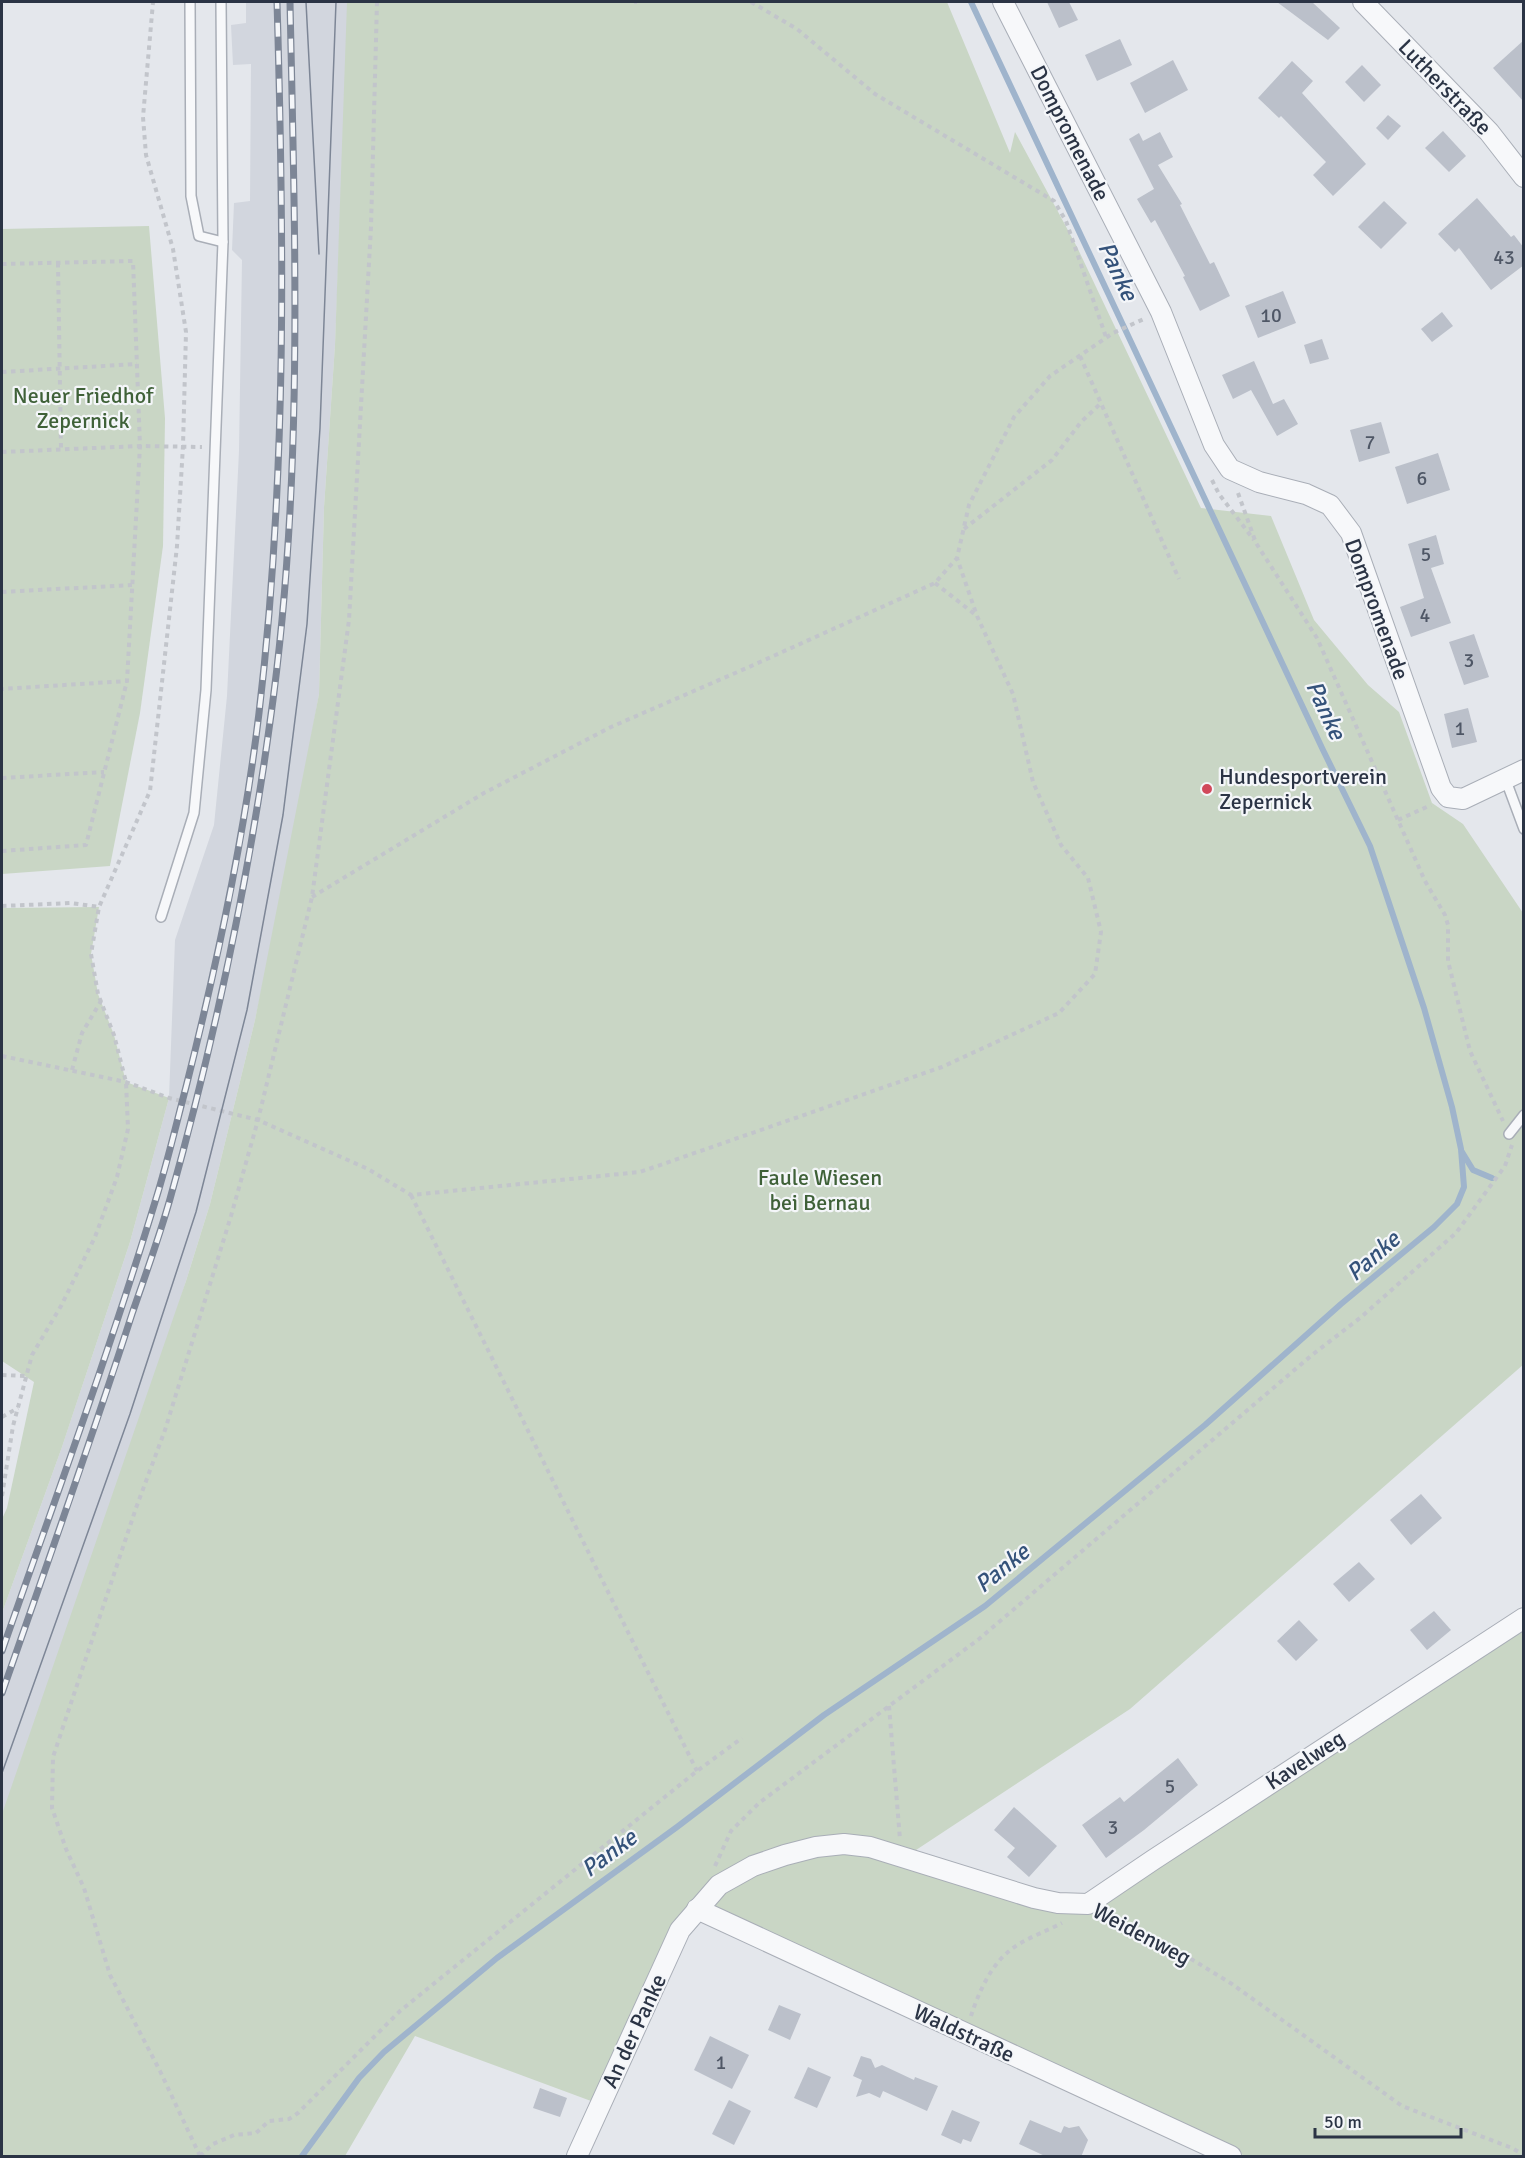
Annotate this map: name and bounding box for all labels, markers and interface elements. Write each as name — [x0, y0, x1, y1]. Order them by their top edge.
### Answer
street label: Lutherstraße — [1393, 33, 1497, 141]
street label: Dompromenade — [1024, 61, 1116, 205]
water label: Panke — [1091, 237, 1145, 306]
house number: 43 — [1493, 245, 1515, 270]
house number: 10 — [1260, 303, 1282, 328]
park label: Neuer Friedhof Zepernick — [13, 382, 155, 434]
house number: 7 — [1365, 430, 1375, 455]
house number: 6 — [1417, 466, 1427, 491]
street label: Dompromenade — [1339, 535, 1415, 683]
house number: 5 — [1421, 542, 1431, 567]
house number: 4 — [1420, 603, 1431, 628]
house number: 3 — [1464, 648, 1474, 673]
water label: Panke — [1299, 676, 1353, 745]
house number: 1 — [1455, 716, 1465, 741]
place label: Hundesportverein Zepernick — [1219, 763, 1387, 815]
marker: Hundesportverein Zepernick — [1200, 782, 1214, 796]
park label: Faule Wiesen bei Bernau — [758, 1164, 882, 1216]
water label: Panke — [1340, 1224, 1407, 1288]
water label: Panke — [968, 1536, 1036, 1599]
street label: Kavelweg — [1260, 1724, 1350, 1796]
house number: 5 — [1165, 1774, 1175, 1799]
house number: 3 — [1108, 1815, 1118, 1840]
water label: Panke — [575, 1822, 644, 1884]
street label: Weidenweg — [1088, 1897, 1196, 1971]
street label: An der Panke — [596, 1970, 672, 2092]
street label: Waldstraße — [909, 1998, 1019, 2068]
house number: 1 — [716, 2050, 726, 2075]
scale bar — [1315, 2101, 1460, 2139]
text: 50 m — [1324, 2111, 1362, 2133]

